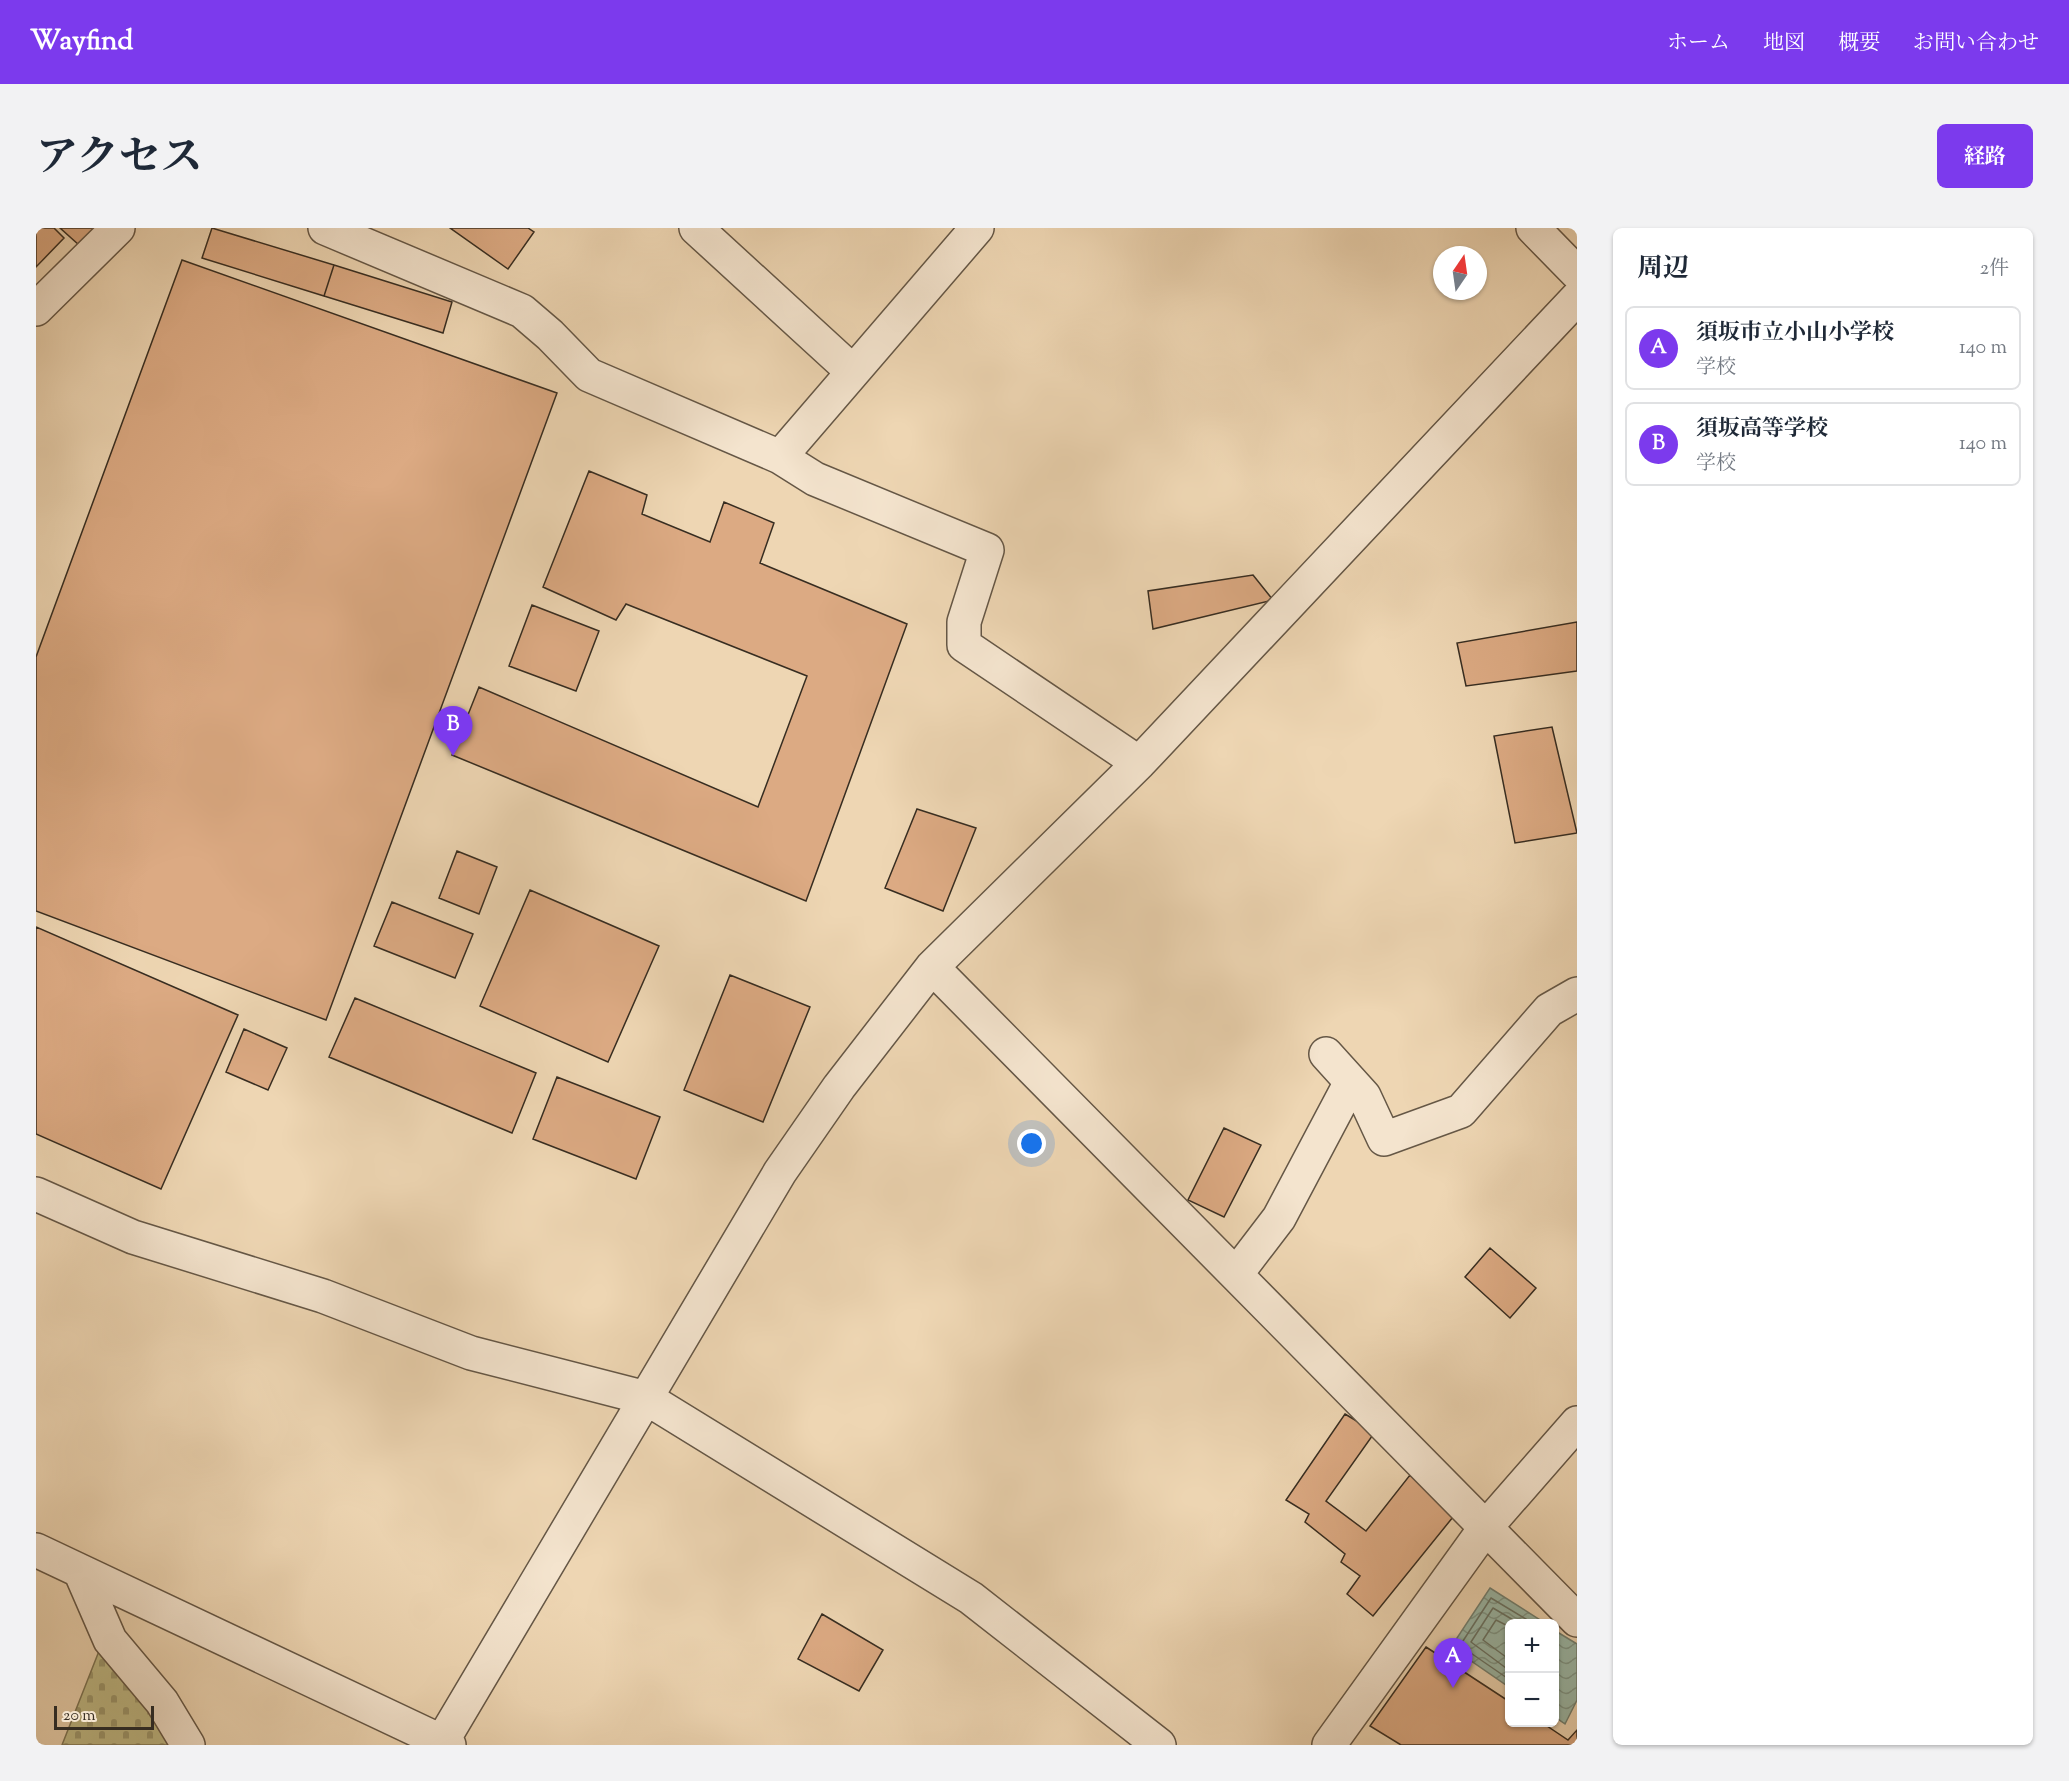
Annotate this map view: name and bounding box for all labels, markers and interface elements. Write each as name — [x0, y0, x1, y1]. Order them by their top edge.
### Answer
text: Wayfind — [30, 22, 133, 62]
text: ホーム — [1667, 29, 1730, 59]
text: 地図 — [1763, 29, 1805, 59]
text: 概要 — [1838, 29, 1880, 59]
text: お問い合わせ — [1913, 29, 2039, 59]
button: 経路 — [1937, 124, 2033, 188]
text: アクセス — [36, 130, 203, 190]
north arrow — [1433, 246, 1487, 300]
text: 周辺 — [1637, 251, 1689, 288]
text: 2件 — [1980, 255, 2009, 284]
text: 須坂市立小山小学校 — [1696, 318, 1894, 350]
text: A — [1650, 334, 1667, 363]
text: 140 m — [1959, 334, 2007, 363]
text: 学校 — [1696, 354, 1736, 383]
text: 須坂高等学校 — [1696, 414, 1828, 446]
text: B — [1652, 430, 1665, 459]
text: 140 m — [1959, 430, 2007, 459]
text: 学校 — [1696, 450, 1736, 479]
pin: B — [434, 706, 472, 756]
your location — [1017, 1129, 1046, 1158]
map controls — [1505, 1619, 1559, 1727]
button: + — [1505, 1619, 1559, 1673]
pin: A — [1434, 1638, 1472, 1688]
button: − — [1505, 1673, 1559, 1727]
scale bar — [54, 1703, 154, 1730]
text: 20 m — [63, 1705, 96, 1728]

